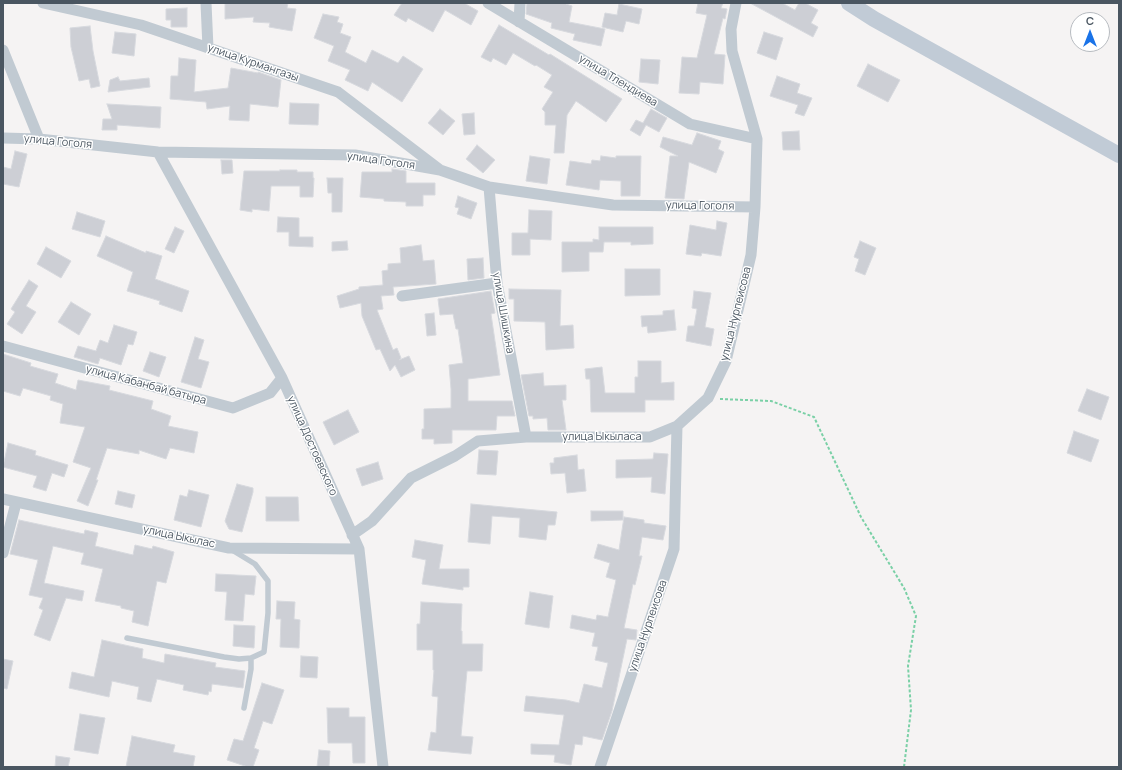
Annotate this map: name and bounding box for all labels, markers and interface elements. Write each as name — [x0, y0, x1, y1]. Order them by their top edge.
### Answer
north arrow — [1070, 12, 1110, 52]
text: С — [1086, 13, 1094, 28]
street label: улица Курмангазы — [206, 41, 300, 85]
street label: улица Тлендиева — [576, 52, 660, 110]
street label: улица Гоголя — [23, 132, 93, 152]
street label: улица Гоголя — [346, 150, 416, 172]
street label: улица Гоголя — [666, 199, 734, 213]
street label: улица Нурпеисова — [718, 266, 754, 362]
street label: улица Шишкина — [489, 271, 517, 355]
street label: улица Кабанбай батыра — [84, 363, 208, 407]
street label: улица Достоевского — [284, 394, 340, 498]
street label: улица Ыкыласа — [562, 430, 642, 444]
street label: улица Ыкылас — [142, 523, 216, 551]
street label: улица Нурпеисова — [626, 578, 670, 674]

